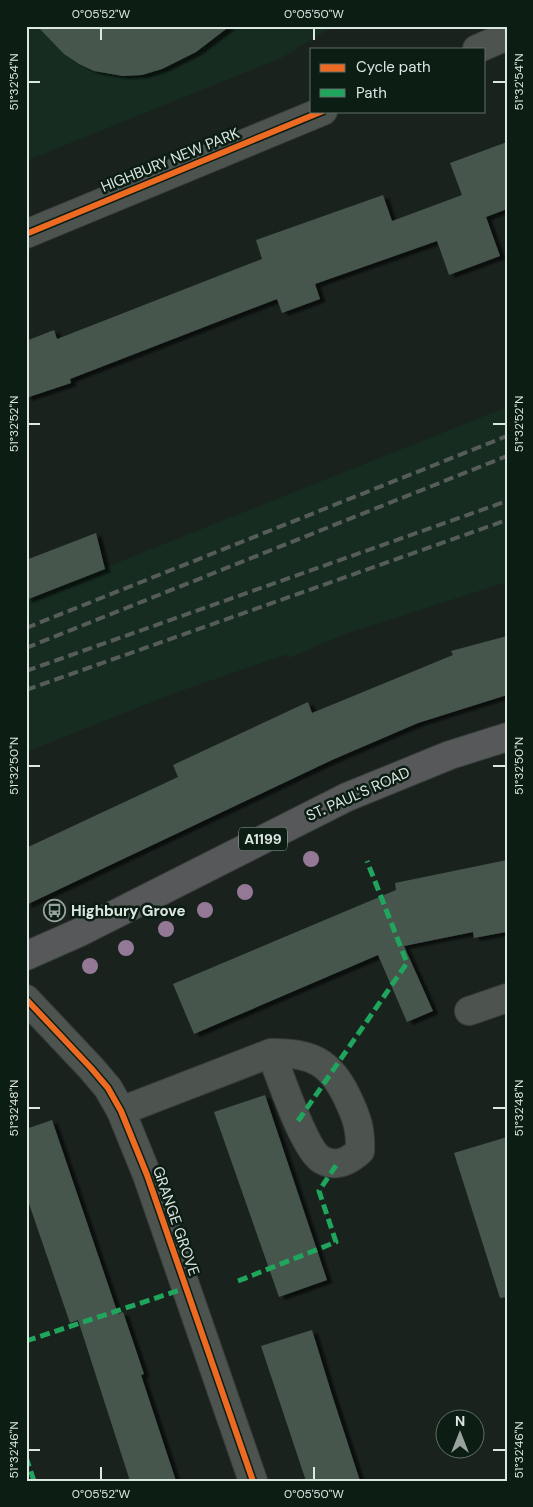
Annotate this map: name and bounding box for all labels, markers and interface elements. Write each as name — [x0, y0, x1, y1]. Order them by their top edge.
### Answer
text: 0°05'52"W — [72, 6, 131, 22]
text: 0°05'50"W — [284, 6, 344, 22]
legend — [310, 48, 486, 112]
text: 51°32'54"N — [6, 53, 22, 111]
text: 51°32'54"N — [511, 53, 527, 111]
text: Cycle path — [356, 57, 431, 77]
text: Path — [356, 83, 387, 103]
street label: HIGHBURY NEW PARK — [98, 123, 242, 197]
text: 51°32'52"N — [6, 396, 22, 452]
text: 51°32'52"N — [511, 396, 527, 452]
text: 51°32'50"N — [6, 737, 22, 795]
text: 51°32'50"N — [511, 737, 527, 795]
street label: ST. PAUL'S ROAD — [303, 762, 413, 826]
road number: A1199 — [239, 828, 287, 851]
bus stop icon: Highbury Grove — [43, 899, 67, 923]
place label: Highbury Grove — [71, 901, 185, 921]
text: 51°32'48"N — [6, 1080, 22, 1136]
text: 51°32'48"N — [511, 1080, 527, 1136]
street label: GRANGE GROVE — [148, 1164, 204, 1278]
north arrow — [436, 1410, 486, 1460]
text: N — [455, 1412, 465, 1430]
text: 51°32'46"N — [6, 1421, 22, 1479]
text: 51°32'46"N — [511, 1421, 527, 1479]
text: 0°05'52"W — [72, 1486, 131, 1502]
text: 0°05'50"W — [284, 1486, 344, 1502]

